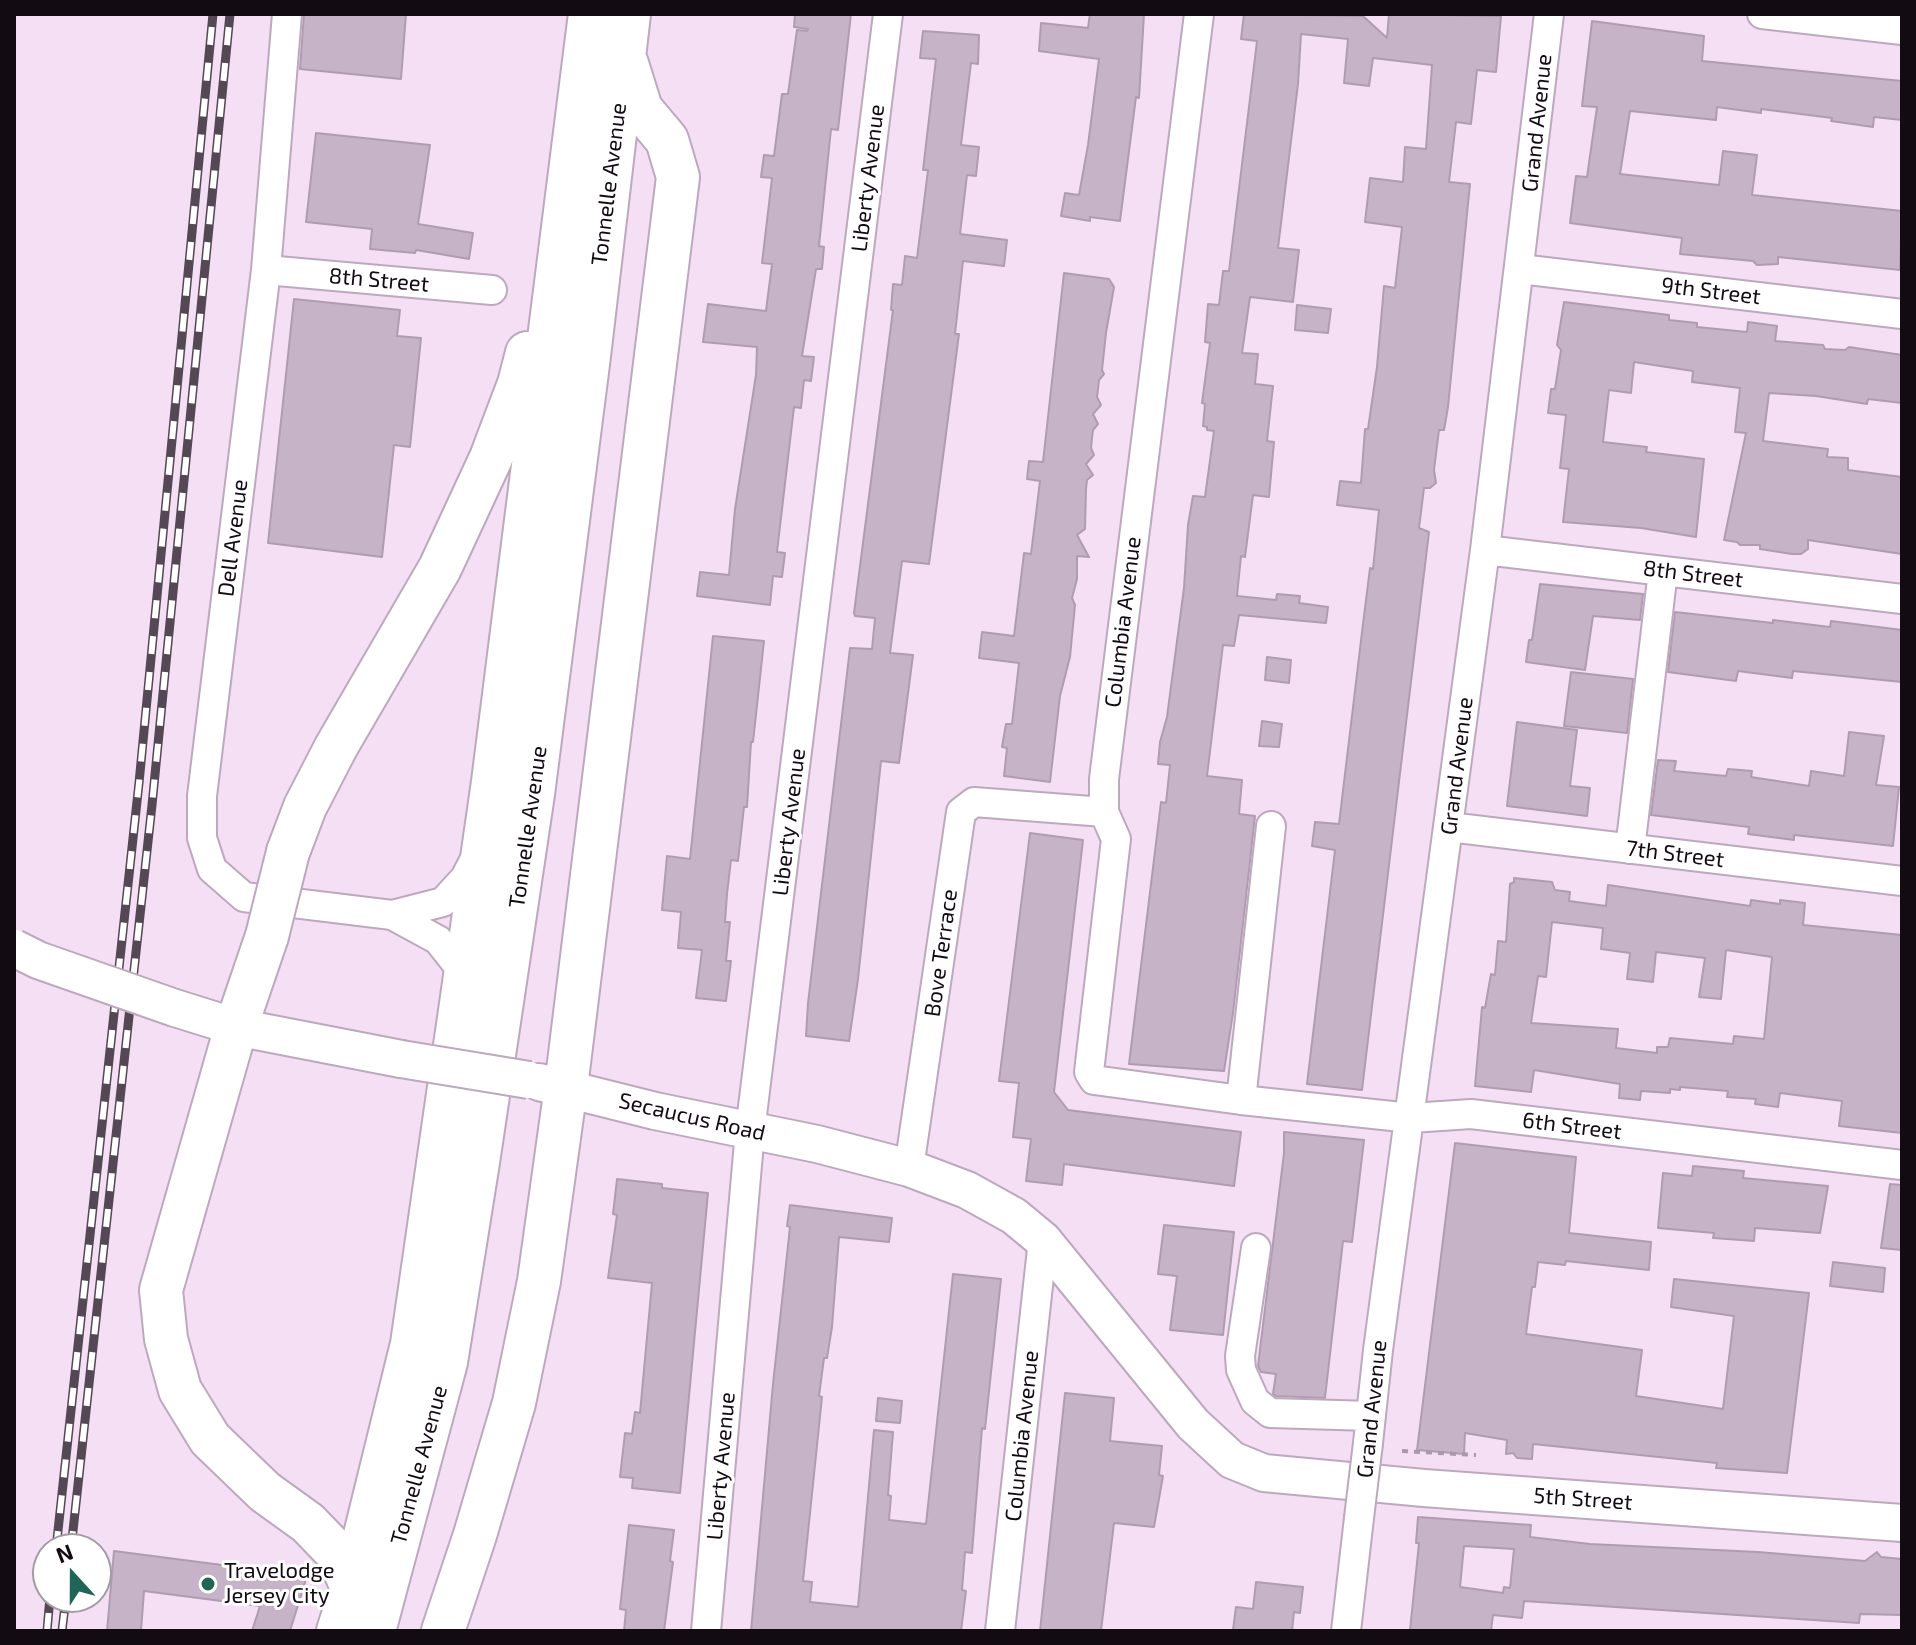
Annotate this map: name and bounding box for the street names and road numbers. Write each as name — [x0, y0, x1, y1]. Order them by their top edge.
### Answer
street label: Grand Avenue — [1517, 53, 1557, 193]
street label: Tonnelle Avenue — [586, 101, 632, 267]
street label: Liberty Avenue — [846, 103, 890, 253]
street label: 8th Street — [328, 262, 430, 298]
street label: 9th Street — [1660, 272, 1762, 310]
street label: Dell Avenue — [213, 478, 253, 598]
street label: Columbia Avenue — [1099, 535, 1147, 709]
street label: 8th Street — [1641, 555, 1745, 593]
street label: Grand Avenue — [1435, 696, 1479, 836]
street label: Tonnelle Avenue — [504, 744, 552, 910]
street label: Liberty Avenue — [767, 747, 811, 897]
street label: 7th Street — [1625, 835, 1725, 873]
street label: Bove Terrace — [919, 888, 963, 1018]
street label: Secaucus Road — [616, 1087, 768, 1147]
street label: 6th Street — [1521, 1107, 1623, 1145]
street label: Grand Avenue — [1352, 1339, 1392, 1479]
street label: Columbia Avenue — [1000, 1349, 1044, 1523]
street label: Tonnelle Avenue — [385, 1383, 453, 1547]
street label: Liberty Avenue — [701, 1391, 741, 1541]
street label: 5th Street — [1533, 1482, 1633, 1516]

